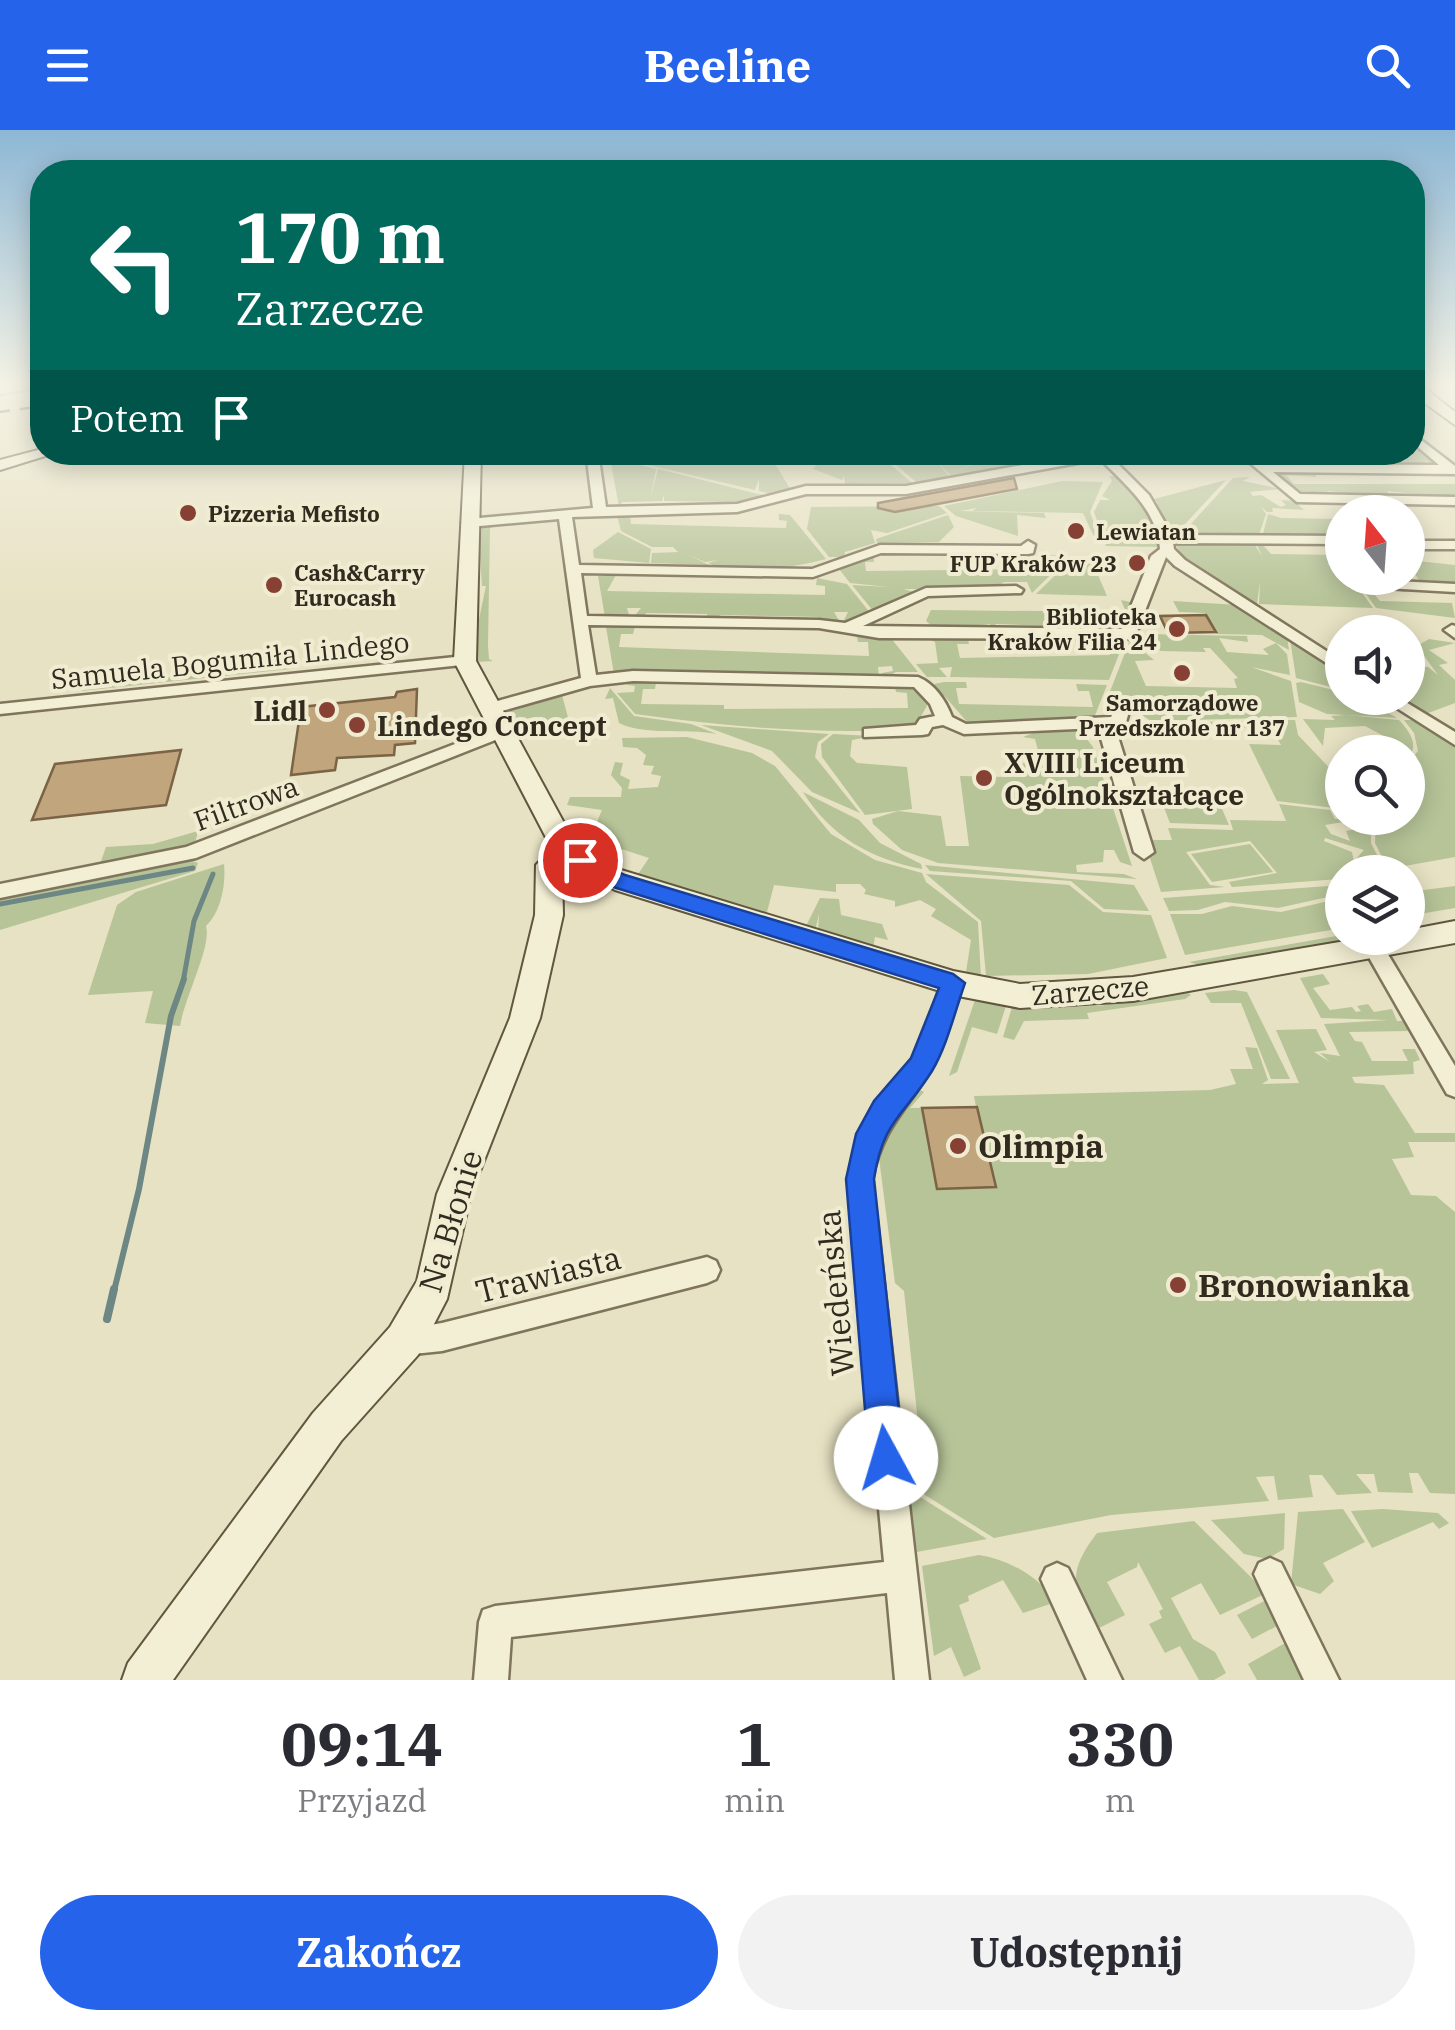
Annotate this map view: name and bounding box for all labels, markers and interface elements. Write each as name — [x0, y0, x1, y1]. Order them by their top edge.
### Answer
text: Beeline — [644, 36, 811, 94]
icon: menu — [40, 38, 95, 93]
icon: search — [1360, 38, 1415, 93]
text: 170 m — [235, 191, 445, 282]
icon: left — [70, 200, 200, 330]
text: Zarzecze — [235, 279, 424, 337]
icon: arrive — [204, 390, 259, 445]
text: Potem — [70, 393, 184, 442]
north arrow — [1325, 495, 1425, 595]
map controls — [1325, 495, 1425, 955]
place label: Pizzeria Mefisto — [208, 499, 380, 528]
marker: Pizzeria Mefisto — [177, 502, 199, 524]
place label: Lewiatan — [1096, 517, 1196, 546]
marker: Lewiatan — [1065, 520, 1087, 542]
place label: FUP Kraków 23 — [950, 549, 1117, 578]
marker: FUP Kraków 23 — [1126, 552, 1148, 574]
place label: Cash&Carry Eurocash — [294, 558, 425, 612]
marker: Cash&Carry Eurocash — [263, 574, 285, 596]
place label: Biblioteka Kraków Filia 24 — [988, 602, 1157, 656]
button: sound — [1325, 615, 1425, 715]
marker: Biblioteka Kraków Filia 24 — [1166, 618, 1188, 640]
street label: Samuela Bogumiła Lindego — [49, 623, 411, 697]
marker: Samorządowe Przedszkole nr 137 — [1171, 662, 1193, 684]
place label: Samorządowe Przedszkole nr 137 — [1079, 688, 1285, 742]
place label: Lidl — [253, 692, 307, 729]
marker: Lidl — [316, 699, 338, 721]
place label: Lindego Concept — [377, 707, 606, 744]
marker: Lindego Concept — [346, 714, 368, 736]
button: search — [1325, 735, 1425, 835]
place label: XVIII Liceum Ogólnokształcące — [1004, 744, 1244, 813]
street label: Filtrowa — [189, 767, 303, 839]
marker: XVIII Liceum Ogólnokształcące — [973, 767, 995, 789]
pin — [538, 818, 623, 903]
icon: arrive — [553, 833, 608, 888]
button: layers — [1325, 855, 1425, 955]
street label: Zarzecze — [1030, 966, 1150, 1014]
place label: Olimpia — [978, 1125, 1104, 1167]
marker: Olimpia — [947, 1135, 969, 1157]
street label: Na Błonie — [408, 1145, 492, 1297]
street label: Wiedeńska — [807, 1208, 863, 1378]
street label: Trawiasta — [471, 1236, 625, 1312]
place label: Bronowianka — [1198, 1264, 1410, 1306]
marker: Bronowianka — [1167, 1274, 1189, 1296]
position arrow — [834, 1406, 938, 1510]
text: 09:14 — [281, 1704, 443, 1783]
text: 1 — [737, 1704, 773, 1783]
text: 330 — [1066, 1704, 1174, 1783]
text: Przyjazd — [297, 1779, 427, 1821]
text: min — [724, 1779, 785, 1821]
text: m — [1105, 1779, 1135, 1821]
button: Zakończ — [40, 1895, 718, 2010]
button: Udostępnij — [738, 1895, 1415, 2010]

